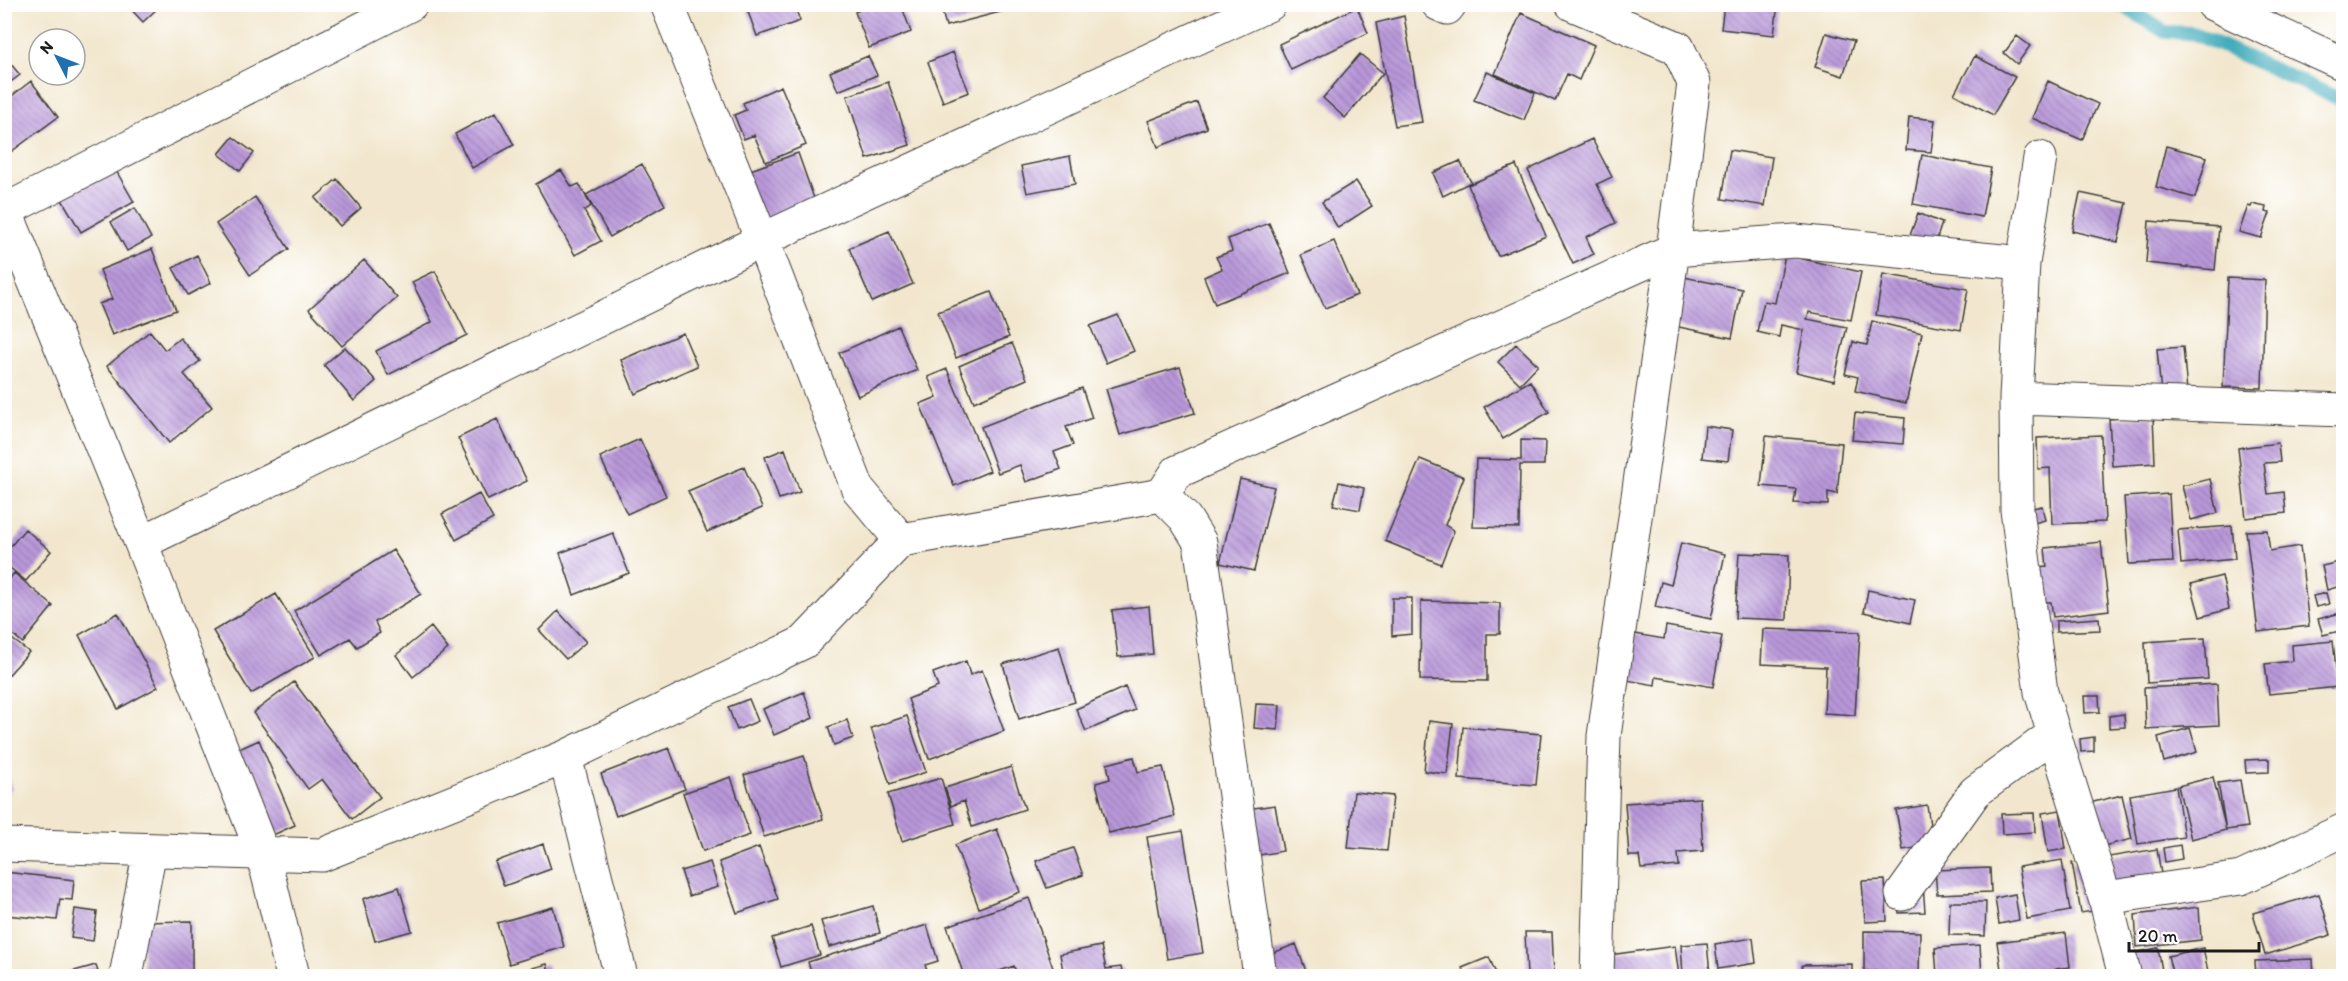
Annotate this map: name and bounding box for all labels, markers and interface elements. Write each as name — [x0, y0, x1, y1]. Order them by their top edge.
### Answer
north arrow — [27, 27, 87, 87]
text: N — [36, 37, 57, 58]
scale bar — [2129, 915, 2260, 953]
text: 20 m — [2138, 925, 2178, 947]

